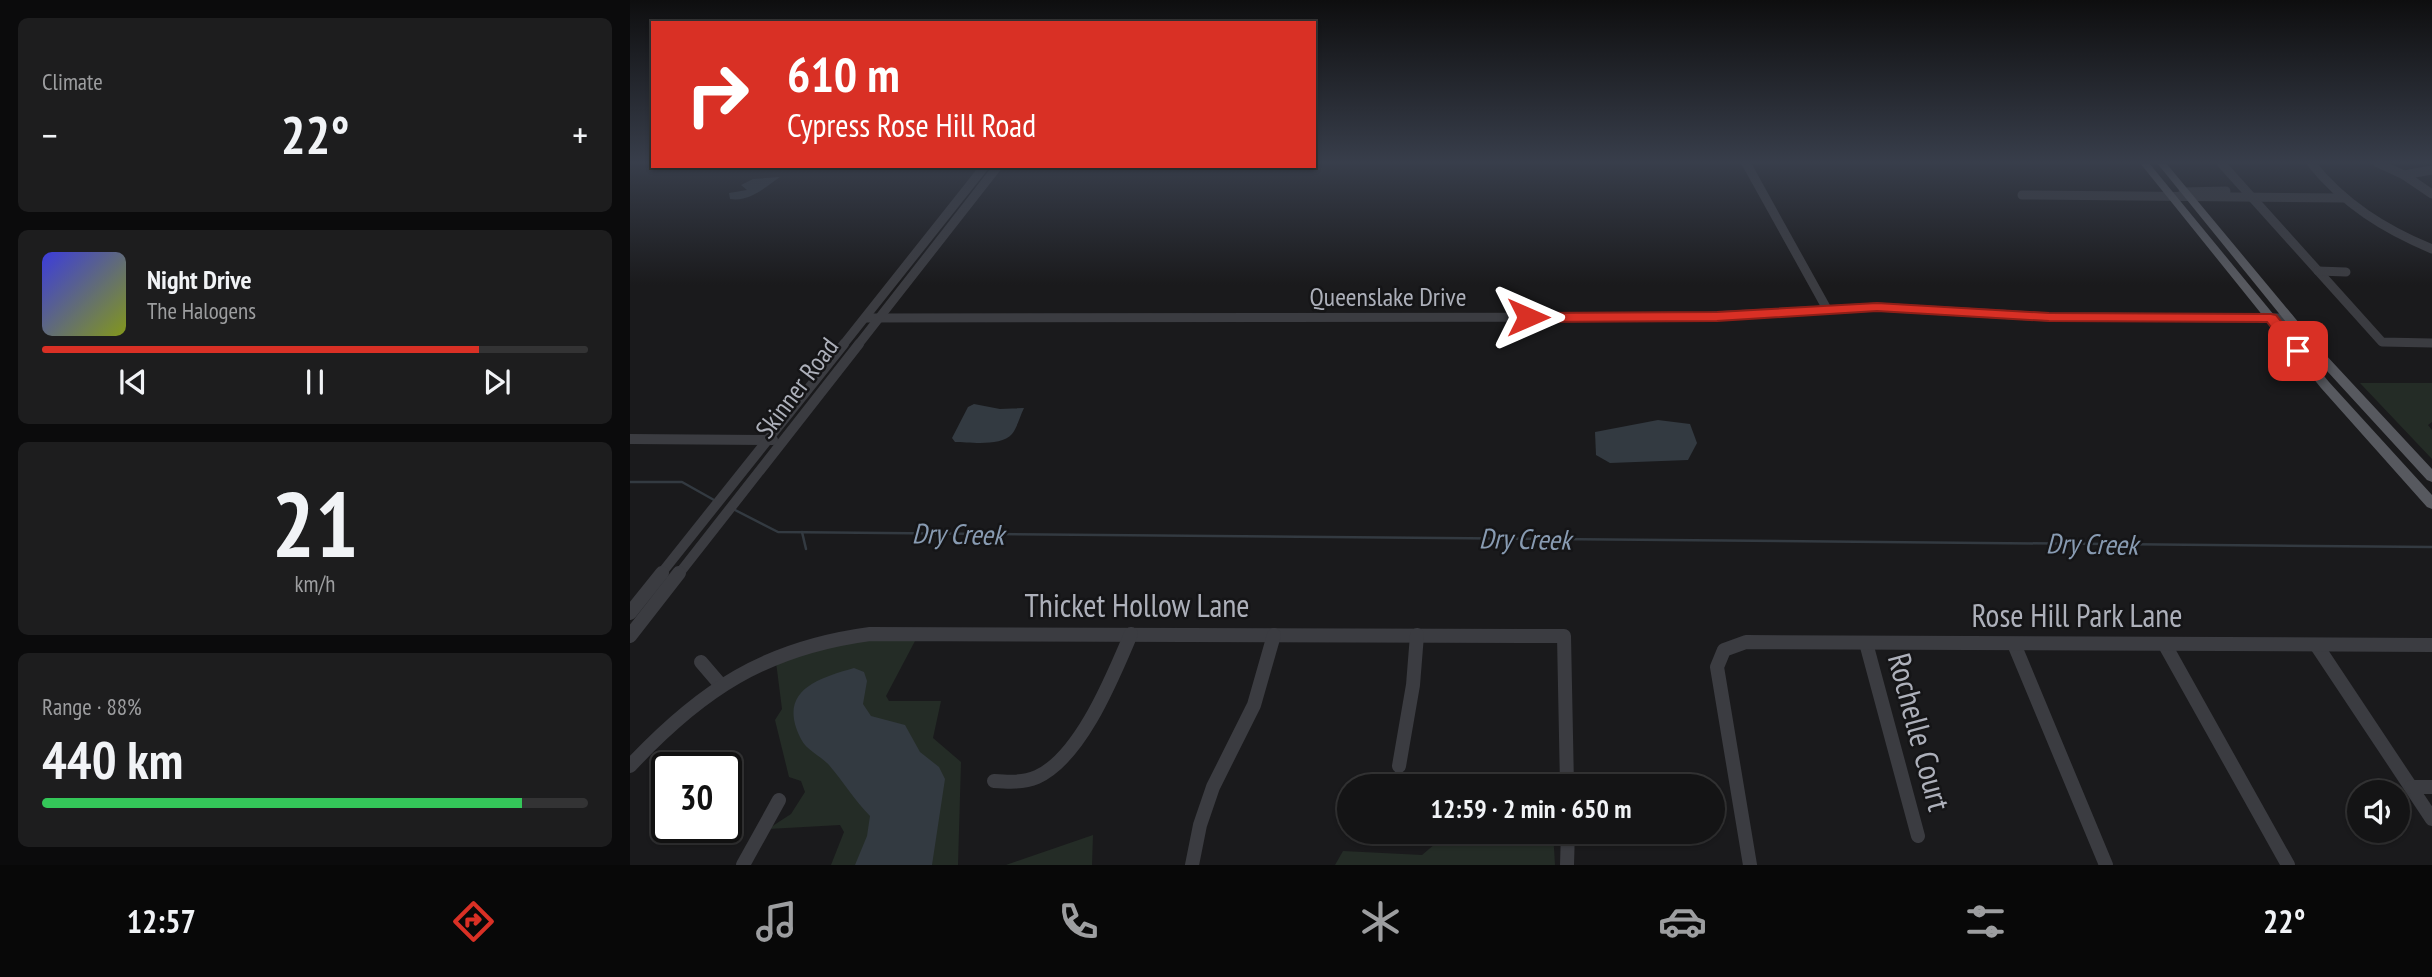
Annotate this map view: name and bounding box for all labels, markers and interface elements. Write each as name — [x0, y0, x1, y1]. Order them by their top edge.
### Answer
text: 610 m — [787, 42, 900, 106]
icon: right — [672, 49, 763, 140]
text: Climate — [42, 67, 103, 96]
text: 22° — [281, 101, 349, 168]
text: Cypress Rose Hill Road — [787, 104, 1036, 146]
text: − — [42, 110, 58, 159]
text: + — [572, 110, 588, 159]
text: Night Drive — [147, 263, 252, 296]
street label: Queenslake Drive — [1310, 280, 1466, 313]
position arrow — [1491, 280, 1565, 354]
text: The Halogens — [147, 296, 256, 325]
pin — [2268, 321, 2328, 381]
street label: Skinner Road — [748, 331, 845, 445]
icon: arrive — [2279, 332, 2317, 370]
icon: previous — [114, 363, 152, 401]
icon: pause — [296, 363, 334, 401]
icon: next — [478, 363, 516, 401]
text: 21 — [272, 464, 359, 582]
water label: Dry Creek — [912, 514, 1007, 553]
water label: Dry Creek — [1479, 519, 1574, 558]
water label: Dry Creek — [2046, 524, 2141, 563]
text: km/h — [295, 569, 335, 598]
street label: Thicket Hollow Lane — [1025, 584, 1250, 626]
street label: Rose Hill Park Lane — [1971, 594, 2183, 636]
street label: Rochelle Court — [1879, 648, 1961, 815]
text: Range · 88% — [42, 692, 142, 721]
text: 440 km — [42, 726, 183, 793]
speed limit sign: 30 — [651, 752, 742, 843]
map controls — [2347, 780, 2410, 843]
button: sound — [2347, 780, 2410, 843]
text: 12:59 · 2 min · 650 m — [1431, 792, 1631, 825]
icon: directions — [449, 897, 498, 946]
icon: music — [752, 897, 801, 946]
icon: phone — [1054, 897, 1103, 946]
icon: climate — [1356, 897, 1405, 946]
icon: car — [1658, 897, 1707, 946]
icon: filters — [1961, 897, 2010, 946]
text: 12:57 — [127, 900, 196, 942]
text: 22° — [2263, 900, 2305, 942]

